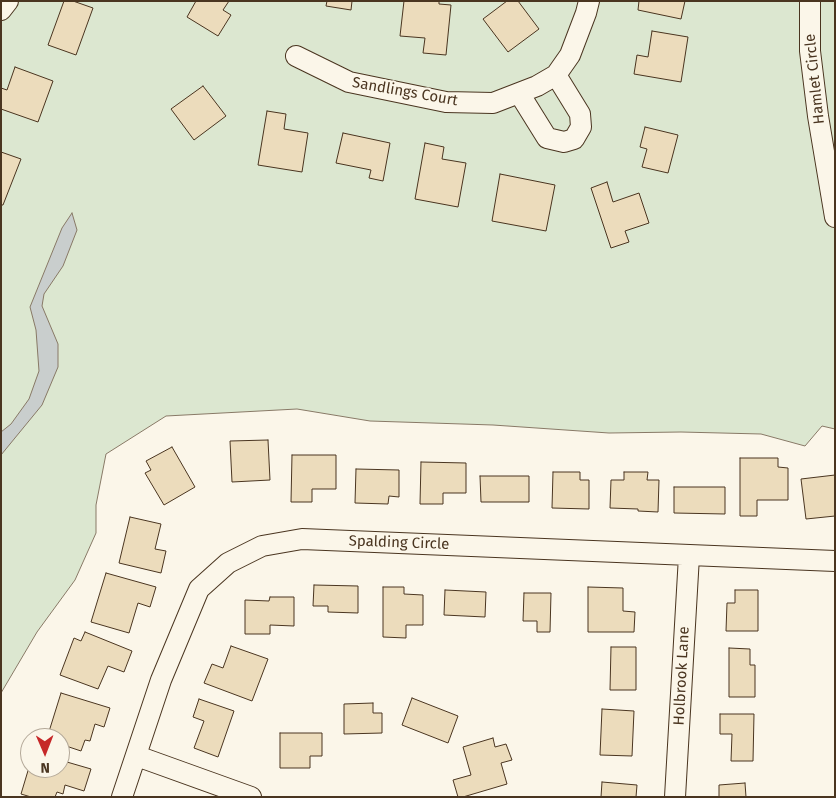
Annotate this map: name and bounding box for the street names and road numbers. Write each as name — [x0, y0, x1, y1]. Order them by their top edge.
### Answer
street label: Hamlet Circle — [801, 33, 829, 125]
street label: Sandlings Court — [351, 74, 459, 110]
street label: Spalding Circle — [348, 532, 450, 554]
street label: Holbrook Lane — [670, 626, 694, 726]

